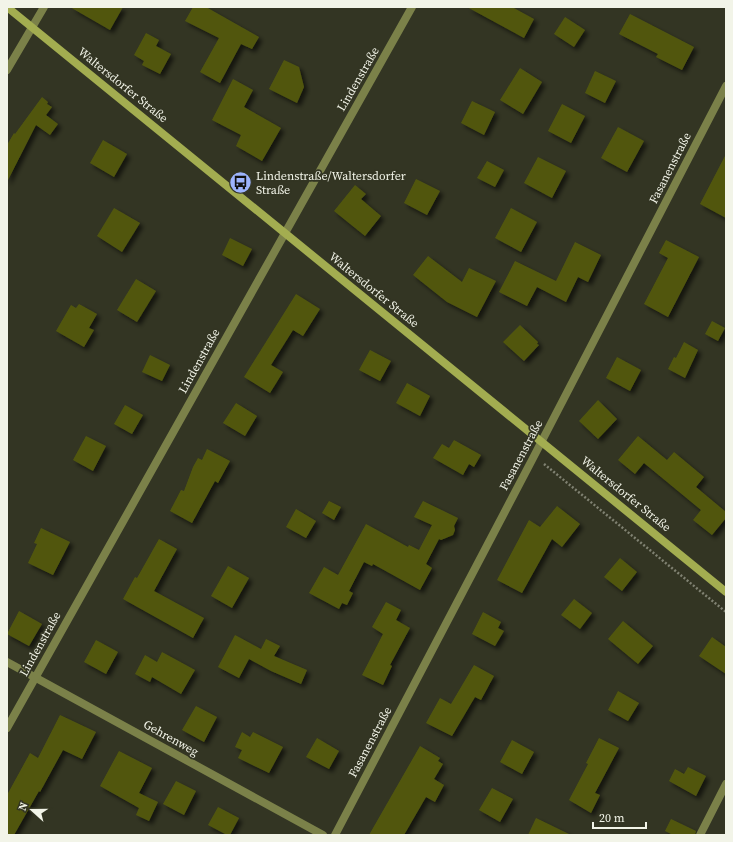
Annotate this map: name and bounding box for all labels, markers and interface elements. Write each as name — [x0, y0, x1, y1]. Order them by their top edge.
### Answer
street label: Waltersdorfer Straße — [75, 44, 171, 126]
street label: Lindenstraße — [333, 44, 383, 114]
street label: Fasanenstraße — [645, 130, 695, 206]
place label: Lindenstraße/Waltersdorfer Straße — [256, 168, 406, 198]
bus stop icon: Lindenstraße/Waltersdorfer Straße — [228, 170, 254, 196]
street label: Waltersdorfer Straße — [326, 249, 422, 331]
street label: Lindenstraße — [175, 326, 223, 396]
street label: Fasanenstraße — [496, 417, 546, 493]
street label: Waltersdorfer Straße — [578, 453, 674, 535]
street label: Lindenstraße — [16, 609, 64, 679]
street label: Fasanenstraße — [345, 704, 395, 780]
street label: Gehrenweg — [141, 716, 201, 760]
north arrow — [12, 790, 52, 830]
text: N — [15, 800, 32, 813]
scale bar — [593, 804, 646, 830]
text: 20 m — [599, 810, 625, 826]

